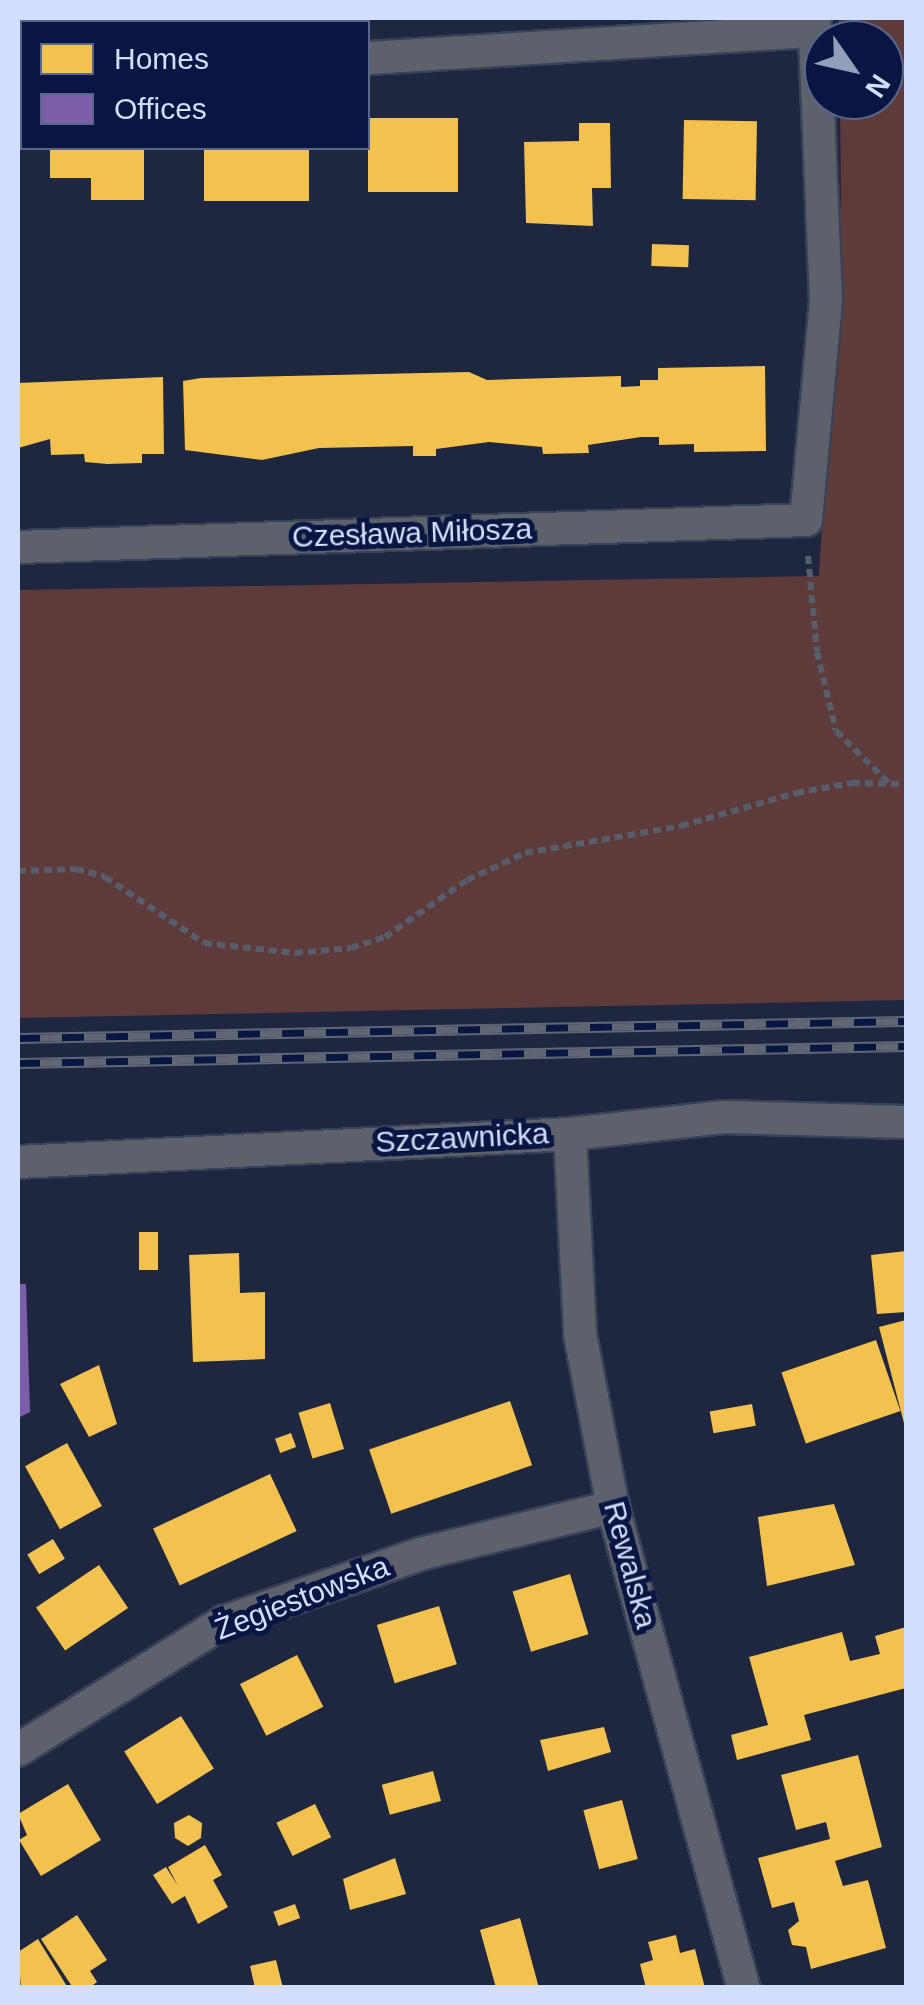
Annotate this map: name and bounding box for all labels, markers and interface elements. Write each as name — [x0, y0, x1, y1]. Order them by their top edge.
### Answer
legend — [20, 20, 370, 150]
north arrow — [804, 20, 904, 120]
text: Homes — [114, 42, 209, 75]
text: N — [859, 69, 896, 103]
text: Offices — [114, 92, 207, 125]
street label: Czesława Miłosza — [291, 511, 533, 555]
street label: Szczawnicka — [374, 1115, 550, 1161]
street label: Rewalska — [596, 1498, 664, 1632]
street label: Żegiestowska — [210, 1548, 394, 1648]

